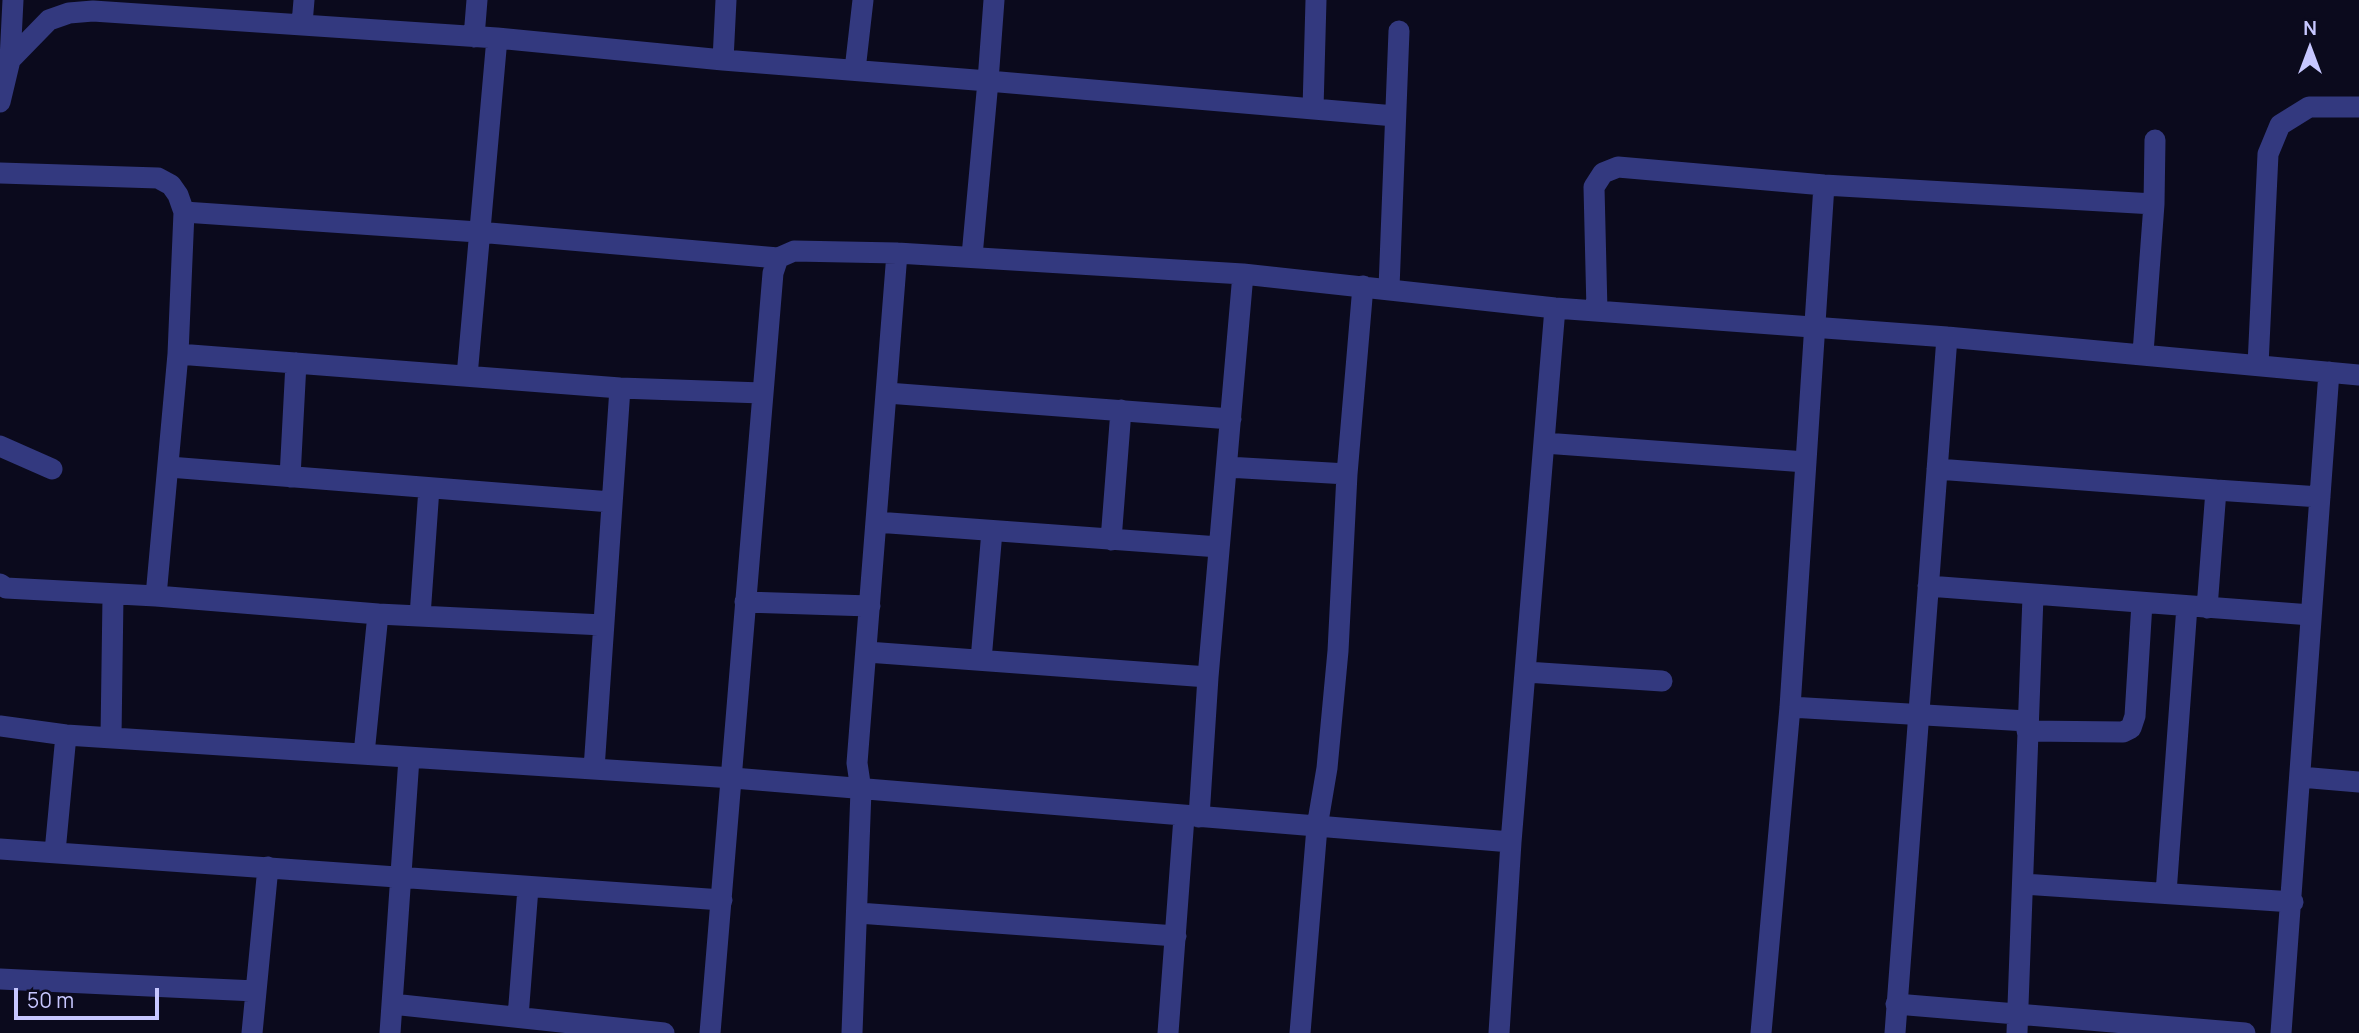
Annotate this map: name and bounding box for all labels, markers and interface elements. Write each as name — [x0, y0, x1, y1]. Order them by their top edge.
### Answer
north arrow — [2275, 14, 2345, 84]
text: N — [2303, 15, 2317, 41]
scale bar — [18, 974, 163, 1018]
text: 50 m — [27, 986, 74, 1014]

